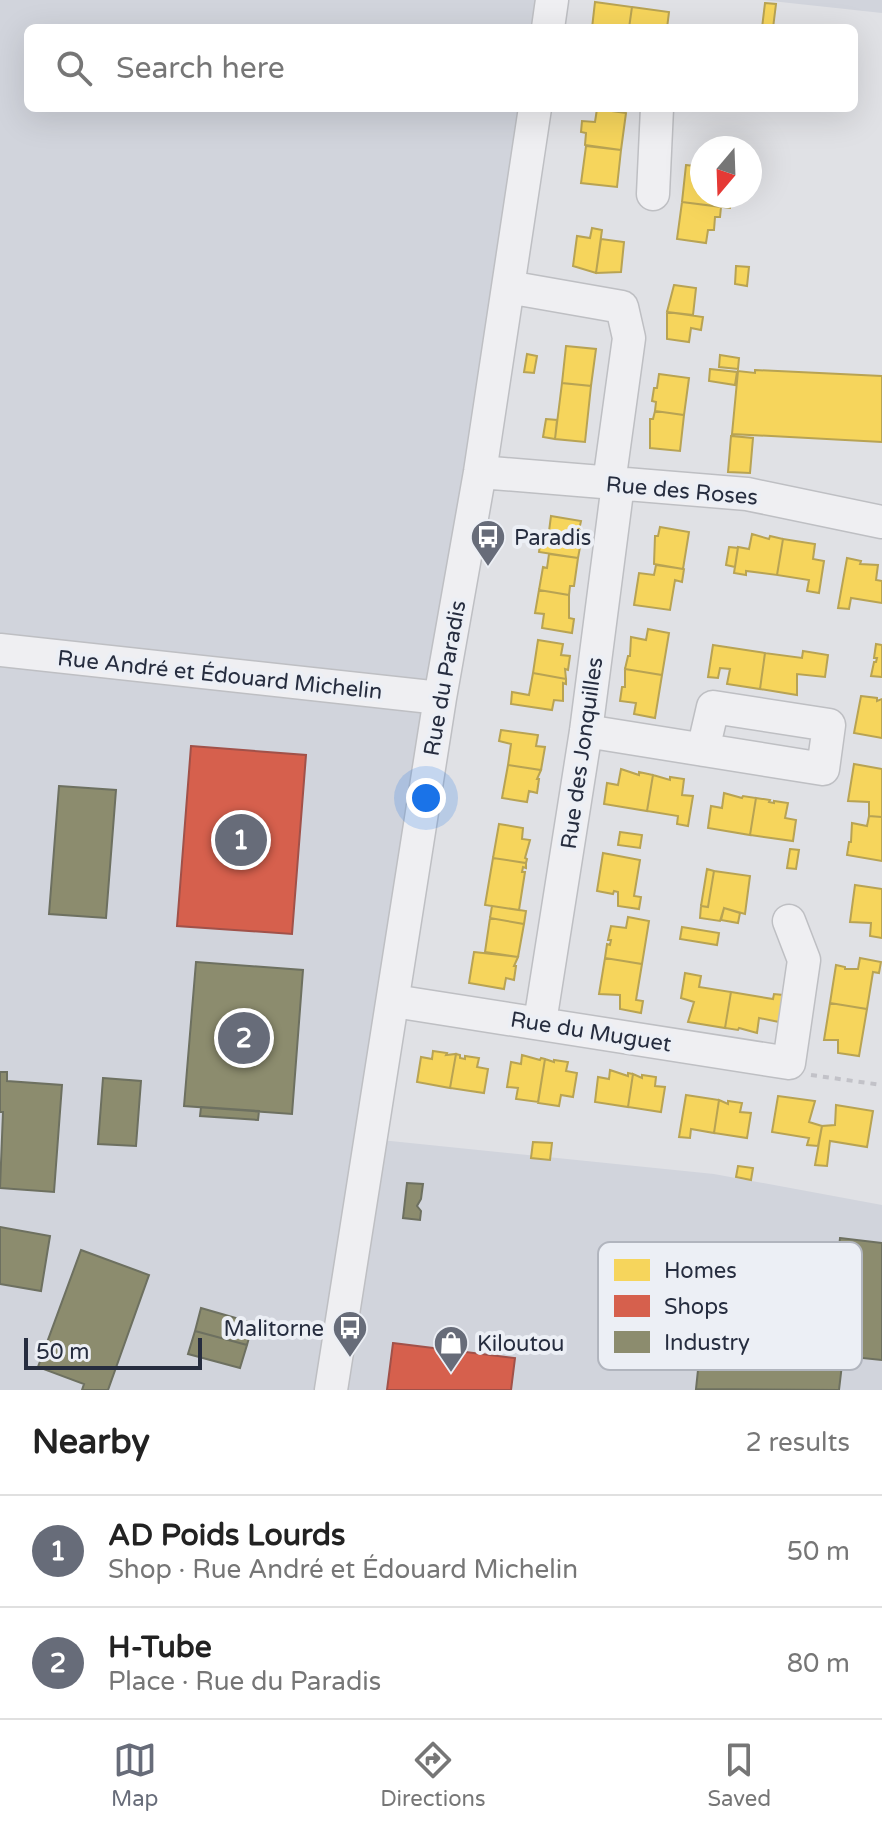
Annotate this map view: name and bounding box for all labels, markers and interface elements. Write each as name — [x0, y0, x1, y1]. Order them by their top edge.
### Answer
search box — [24, 24, 858, 112]
icon: search — [52, 46, 96, 90]
text: Search here — [116, 50, 285, 87]
north arrow — [690, 136, 762, 208]
street label: Rue des Roses — [605, 471, 759, 511]
bus stop icon: Paradis — [469, 518, 507, 568]
place label: Paradis — [514, 525, 591, 551]
street label: Rue du Paradis — [419, 598, 471, 758]
street label: Rue André et Édouard Michelin — [56, 644, 384, 705]
street label: Rue des Jonquilles — [556, 655, 608, 851]
your location — [406, 778, 446, 818]
pin: 1 — [215, 810, 267, 870]
street label: Rue du Muguet — [508, 1006, 673, 1058]
pin: 2 — [218, 1008, 270, 1068]
legend — [598, 1242, 862, 1370]
text: Homes — [664, 1258, 737, 1284]
text: Shops — [664, 1294, 729, 1320]
bus stop icon: Malitorne — [331, 1309, 369, 1359]
place label: Malitorne — [224, 1316, 324, 1342]
shop icon: Kiloutou — [432, 1324, 470, 1374]
text: Industry — [664, 1330, 750, 1356]
place label: Kiloutou — [477, 1331, 565, 1357]
scale bar — [24, 1334, 202, 1370]
text: 50 m — [36, 1339, 90, 1365]
text: Nearby — [32, 1422, 150, 1463]
text: 2 results — [745, 1427, 850, 1458]
text: AD Poids Lourds — [108, 1517, 345, 1554]
text: 1 — [50, 1536, 66, 1567]
text: 50 m — [787, 1536, 850, 1567]
text: Shop · Rue André et Édouard Michelin — [108, 1554, 578, 1585]
text: H-Tube — [108, 1629, 212, 1666]
text: 2 — [50, 1648, 66, 1679]
text: 80 m — [787, 1648, 850, 1679]
text: Place · Rue du Paradis — [108, 1666, 381, 1697]
tab: Map — [111, 1738, 158, 1812]
tab: Directions — [380, 1738, 486, 1812]
tab: Saved — [707, 1738, 771, 1812]

